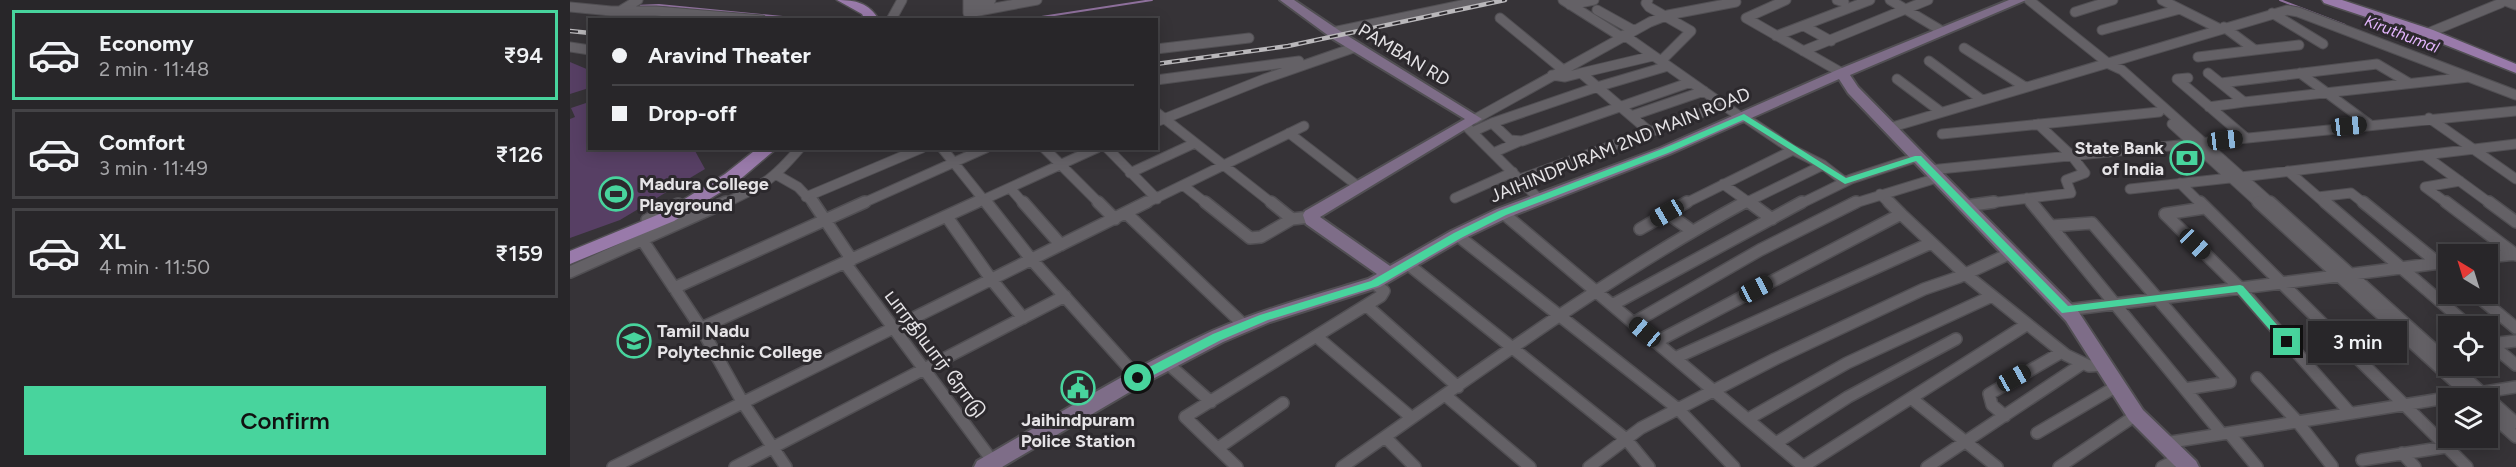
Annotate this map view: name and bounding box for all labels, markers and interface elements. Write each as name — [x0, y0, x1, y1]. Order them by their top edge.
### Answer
water label: Kiruthumal — [2362, 11, 2442, 57]
street label: PAMBAN RD — [1354, 19, 1454, 91]
icon: car — [27, 28, 81, 82]
text: Economy — [99, 30, 194, 57]
text: ₹94 — [503, 42, 543, 69]
text: Aravind Theater — [648, 42, 811, 69]
text: 2 min · 11:48 — [99, 57, 209, 81]
street label: JAIHINDPURAM 2ND MAIN ROAD — [1487, 83, 1753, 207]
text: Drop-off — [648, 100, 737, 127]
car — [2330, 115, 2368, 137]
icon: car — [27, 127, 81, 181]
text: Comfort — [99, 129, 185, 156]
car — [2206, 129, 2244, 151]
place label: State Bank of India — [2075, 137, 2164, 180]
bank icon: State Bank of India — [2169, 140, 2205, 176]
text: ₹126 — [495, 141, 543, 168]
text: 3 min · 11:49 — [99, 156, 208, 180]
place label: Madura College Playground — [639, 173, 769, 216]
sports icon: Madura College Playground — [598, 176, 634, 212]
car — [1647, 196, 1687, 230]
car — [2176, 225, 2214, 263]
icon: car — [27, 226, 81, 280]
text: XL — [99, 228, 126, 255]
text: ₹159 — [495, 240, 543, 267]
north arrow — [2438, 244, 2498, 304]
map controls — [2438, 244, 2498, 448]
text: 4 min · 11:50 — [99, 255, 210, 279]
car — [1736, 273, 1776, 305]
street label: பாரதியார் ரோடு — [879, 286, 990, 423]
car — [1625, 314, 1665, 350]
button: locate — [2438, 316, 2498, 376]
place label: Tamil Nadu Polytechnic College — [657, 320, 822, 363]
callout: 3 min — [2308, 321, 2407, 363]
school or university icon: Tamil Nadu Polytechnic College — [616, 323, 652, 359]
route end — [2273, 328, 2300, 355]
text: 3 min — [2333, 330, 2382, 354]
car — [1994, 361, 2034, 395]
route start — [1124, 364, 1151, 391]
public building icon: Jaihindpuram Police Station — [1060, 370, 1096, 406]
button: Confirm — [24, 386, 546, 455]
button: layers — [2438, 388, 2498, 448]
place label: Jaihindpuram Police Station — [1021, 409, 1135, 452]

